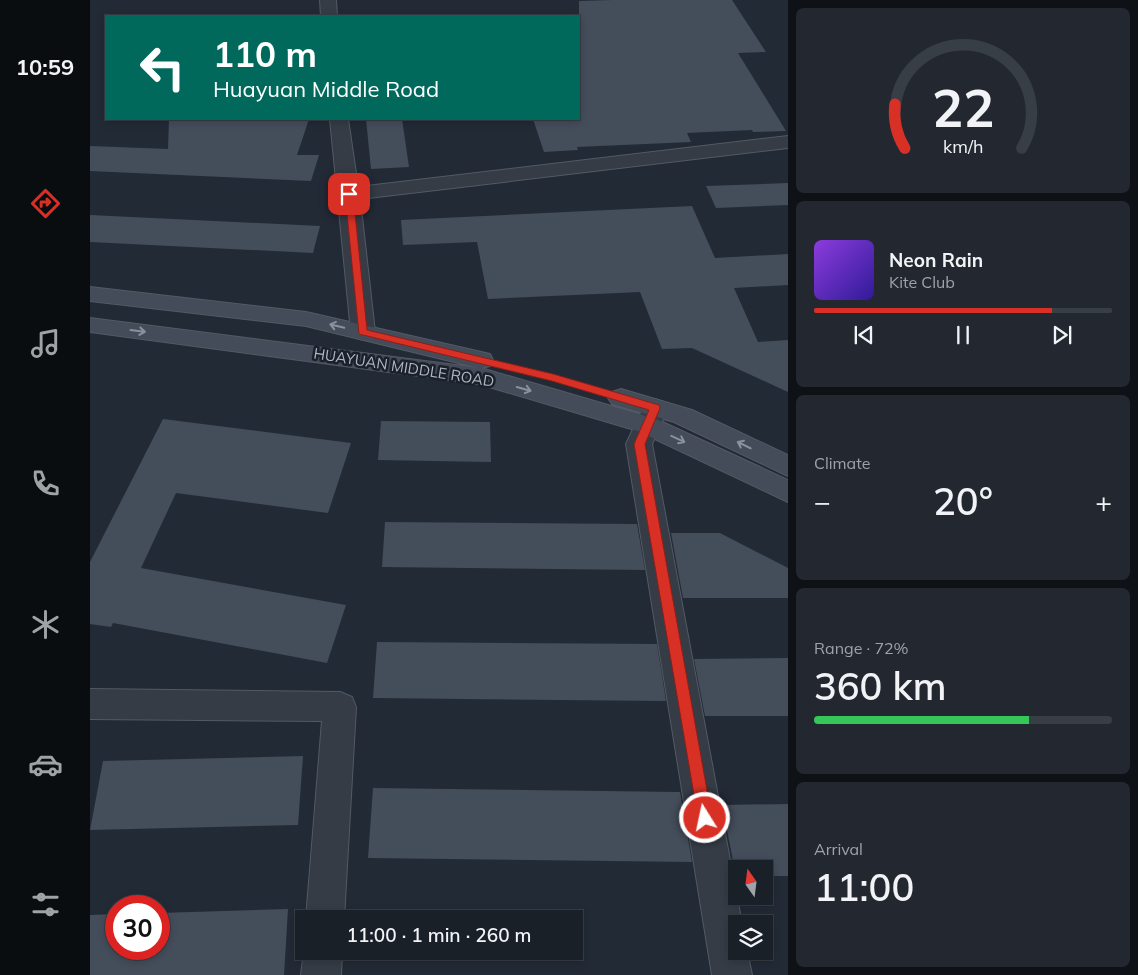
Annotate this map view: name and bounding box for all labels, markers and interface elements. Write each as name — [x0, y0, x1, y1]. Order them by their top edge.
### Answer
text: 110 m — [213, 32, 317, 76]
icon: left — [130, 35, 195, 100]
text: 10:59 — [16, 53, 74, 81]
text: Huayuan Middle Road — [213, 75, 439, 103]
text: 22 — [932, 75, 994, 140]
text: km/h — [943, 135, 983, 157]
pin — [328, 173, 370, 215]
icon: arrive — [335, 180, 363, 208]
icon: directions — [28, 186, 63, 221]
text: Neon Rain — [889, 248, 983, 272]
text: Kite Club — [889, 272, 955, 292]
one-way arrow — [330, 321, 346, 330]
icon: previous — [850, 321, 878, 349]
icon: pause — [949, 321, 977, 349]
icon: next — [1048, 321, 1076, 349]
icon: music — [28, 326, 63, 361]
one-way arrow — [130, 326, 146, 336]
street label: HUAYUAN MIDDLE ROAD — [312, 343, 496, 391]
one-way arrow — [515, 384, 531, 394]
one-way arrow — [670, 435, 685, 445]
one-way arrow — [737, 440, 752, 450]
text: Climate — [814, 453, 870, 473]
icon: phone — [28, 466, 63, 501]
text: 20° — [933, 477, 993, 525]
text: − — [814, 484, 831, 519]
text: + — [1095, 484, 1112, 519]
icon: climate — [28, 607, 63, 642]
text: Range · 72% — [814, 638, 909, 658]
text: 360 km — [814, 662, 947, 710]
icon: car — [28, 747, 63, 782]
position arrow — [678, 791, 730, 843]
text: Arrival — [814, 839, 863, 859]
north arrow — [728, 860, 772, 905]
map controls — [728, 860, 773, 960]
text: 11:00 — [814, 863, 914, 911]
icon: filters — [28, 887, 63, 922]
speed limit sign: 30 — [105, 895, 170, 960]
button: layers — [728, 915, 773, 960]
text: 11:00 · 1 min · 260 m — [346, 923, 532, 947]

